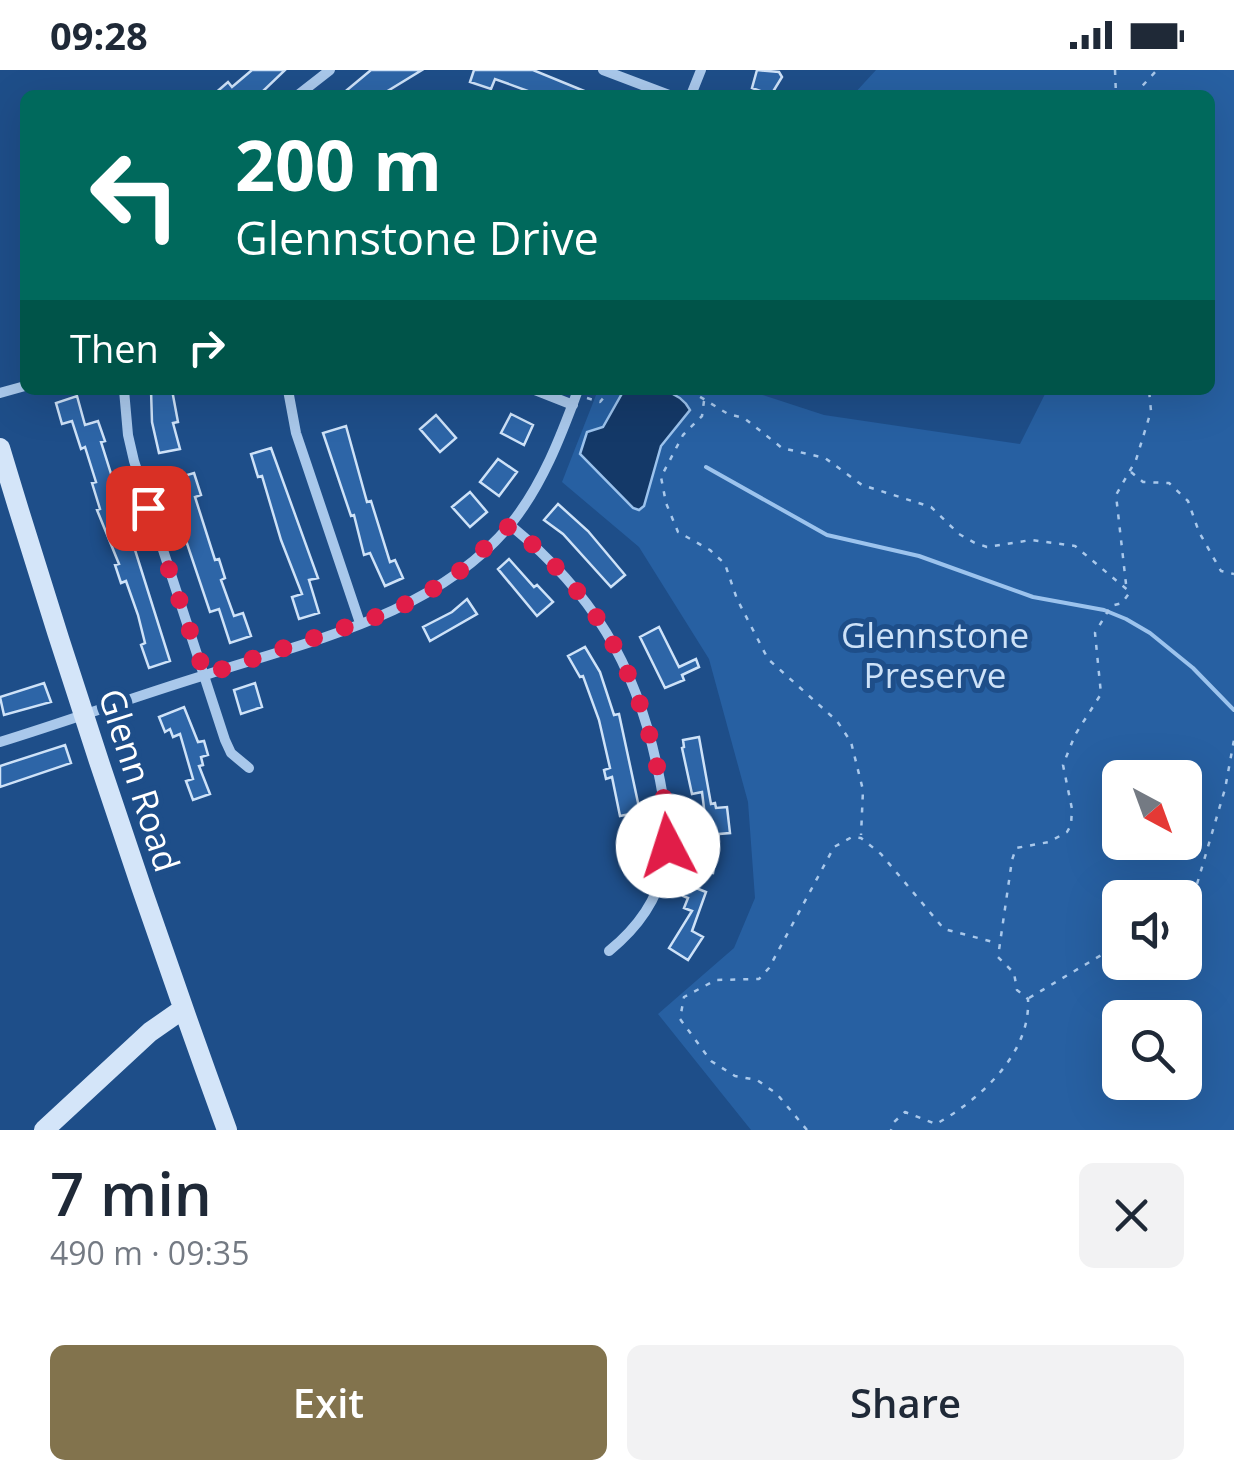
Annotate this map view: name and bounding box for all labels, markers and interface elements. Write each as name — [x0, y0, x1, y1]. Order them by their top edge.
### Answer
text: 09:28 — [50, 9, 148, 61]
text: 200 m — [235, 116, 442, 212]
icon: left — [70, 130, 200, 260]
text: Glennstone Drive — [235, 207, 599, 268]
icon: right — [179, 320, 234, 375]
text: Then — [70, 322, 159, 374]
pin — [106, 466, 191, 551]
icon: arrive — [121, 481, 176, 536]
park label: Glennstone Preserve — [841, 611, 1029, 698]
street label: Glenn Road — [88, 683, 192, 877]
north arrow — [1102, 760, 1202, 860]
map controls — [1102, 760, 1202, 1100]
position arrow — [616, 794, 720, 898]
button: sound — [1102, 880, 1202, 980]
button: search — [1102, 1000, 1202, 1100]
text: 7 min — [50, 1152, 212, 1234]
button: close — [1079, 1163, 1184, 1268]
text: 490 m · 09:35 — [50, 1231, 249, 1274]
button: Exit — [50, 1345, 607, 1460]
button: Share — [627, 1345, 1184, 1460]

